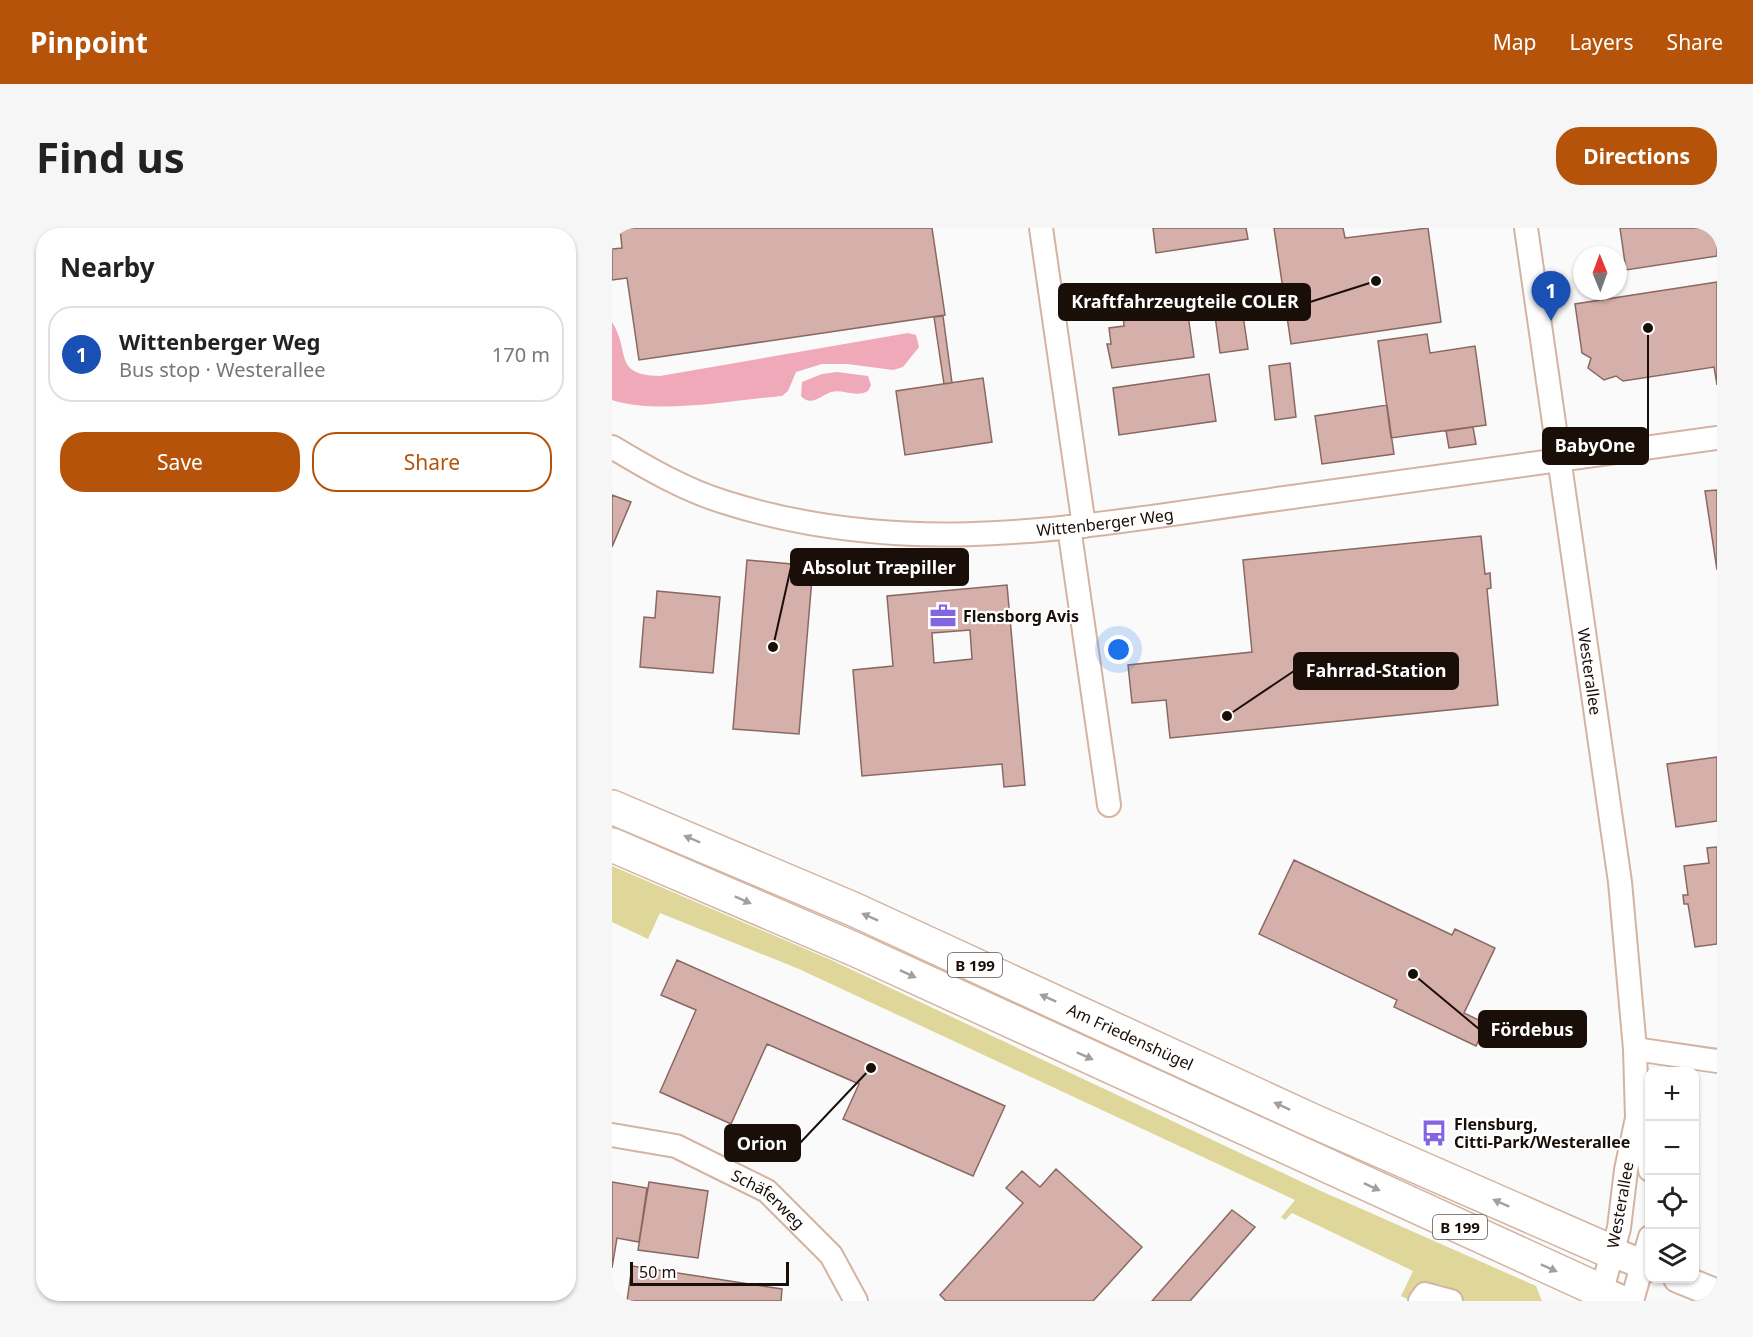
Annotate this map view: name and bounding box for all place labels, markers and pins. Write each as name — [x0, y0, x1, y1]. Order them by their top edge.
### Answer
pin: 1 — [1532, 272, 1570, 321]
callout: Kraftfahrzeugteile COLER — [1059, 284, 1310, 320]
callout: BabyOne — [1543, 428, 1648, 464]
callout: Absolut Træpiller — [791, 549, 968, 585]
office icon: Flensborg Avis — [928, 601, 958, 631]
place label: Flensborg Avis — [963, 605, 1079, 627]
callout: Fahrrad-Station — [1294, 653, 1458, 689]
callout: Fördebus — [1479, 1011, 1586, 1047]
place label: Flensburg, Citti-Park/Westerallee — [1454, 1113, 1630, 1153]
bus stop icon: Flensburg, Citti-Park/Westerallee — [1419, 1118, 1449, 1148]
callout: Orion — [725, 1125, 800, 1161]

